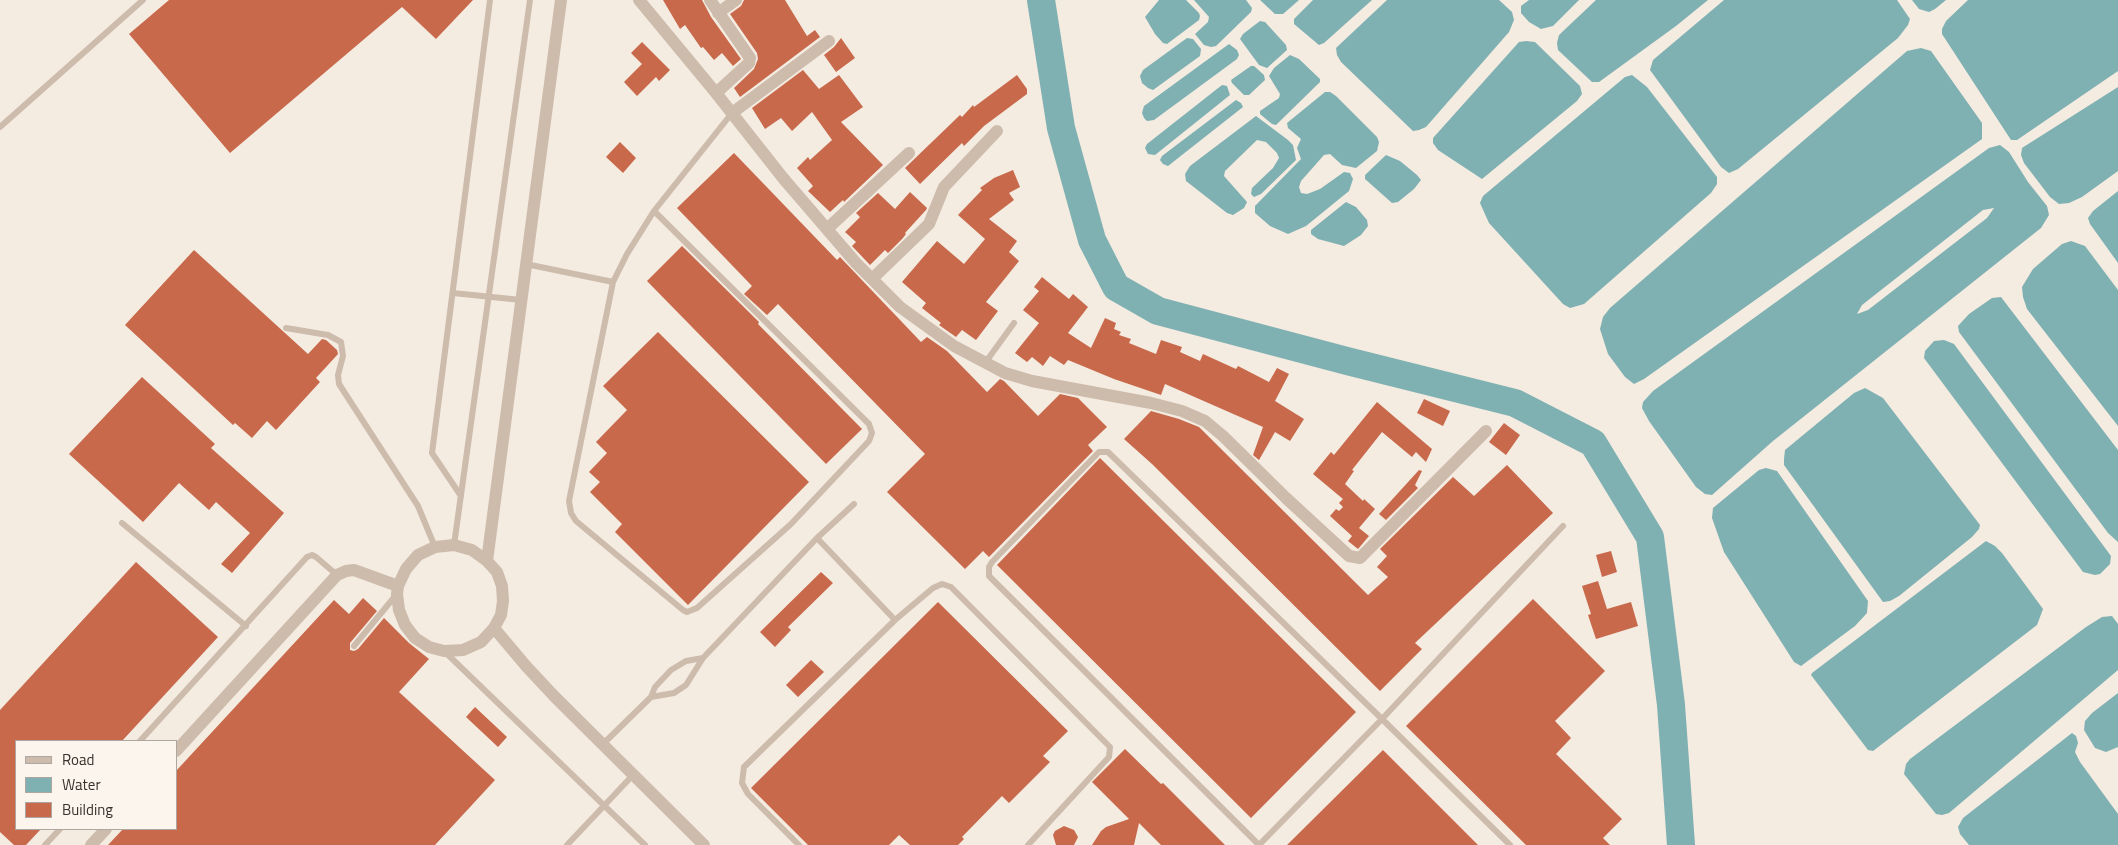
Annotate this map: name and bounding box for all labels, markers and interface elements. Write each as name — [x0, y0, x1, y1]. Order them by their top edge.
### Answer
legend — [15, 740, 178, 830]
text: Road — [62, 748, 94, 771]
text: Water — [62, 773, 101, 796]
text: Building — [62, 798, 113, 821]

